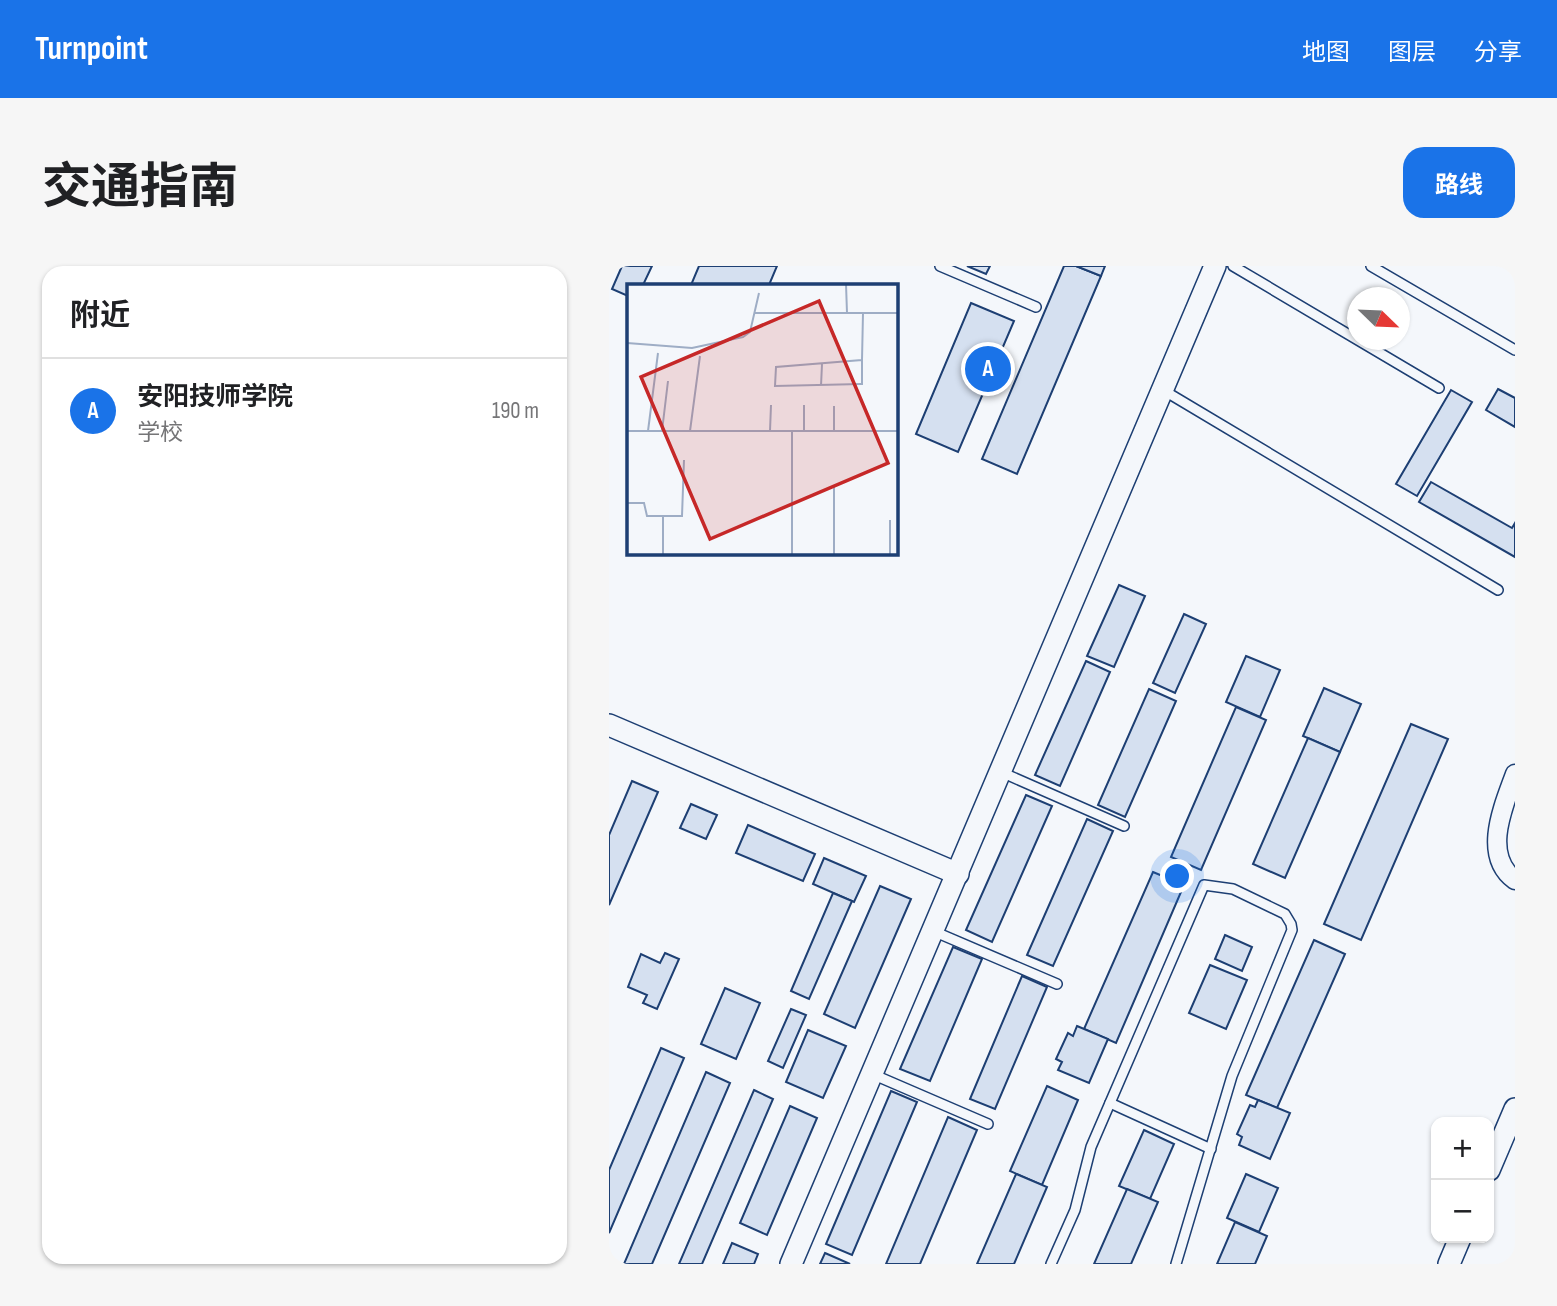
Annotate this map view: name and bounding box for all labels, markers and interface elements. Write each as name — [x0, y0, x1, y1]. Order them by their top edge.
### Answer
text: Turnpoint — [35, 29, 148, 69]
text: 地图 — [1302, 38, 1350, 67]
text: 图层 — [1388, 38, 1436, 67]
text: 分享 — [1474, 38, 1522, 67]
button: 路线 — [1403, 147, 1515, 218]
text: 交通指南 — [42, 159, 238, 218]
inset map — [627, 284, 898, 555]
north arrow — [1347, 287, 1410, 350]
text: 附近 — [70, 298, 130, 334]
pin: A — [965, 343, 1011, 395]
text: 安阳技师学院 — [137, 382, 293, 413]
text: A — [88, 397, 98, 425]
text: 190 m — [492, 397, 539, 425]
text: 学校 — [137, 419, 183, 447]
your location — [1160, 859, 1194, 893]
map controls — [1431, 1117, 1494, 1243]
button: + — [1431, 1117, 1494, 1180]
button: − — [1431, 1180, 1494, 1243]

